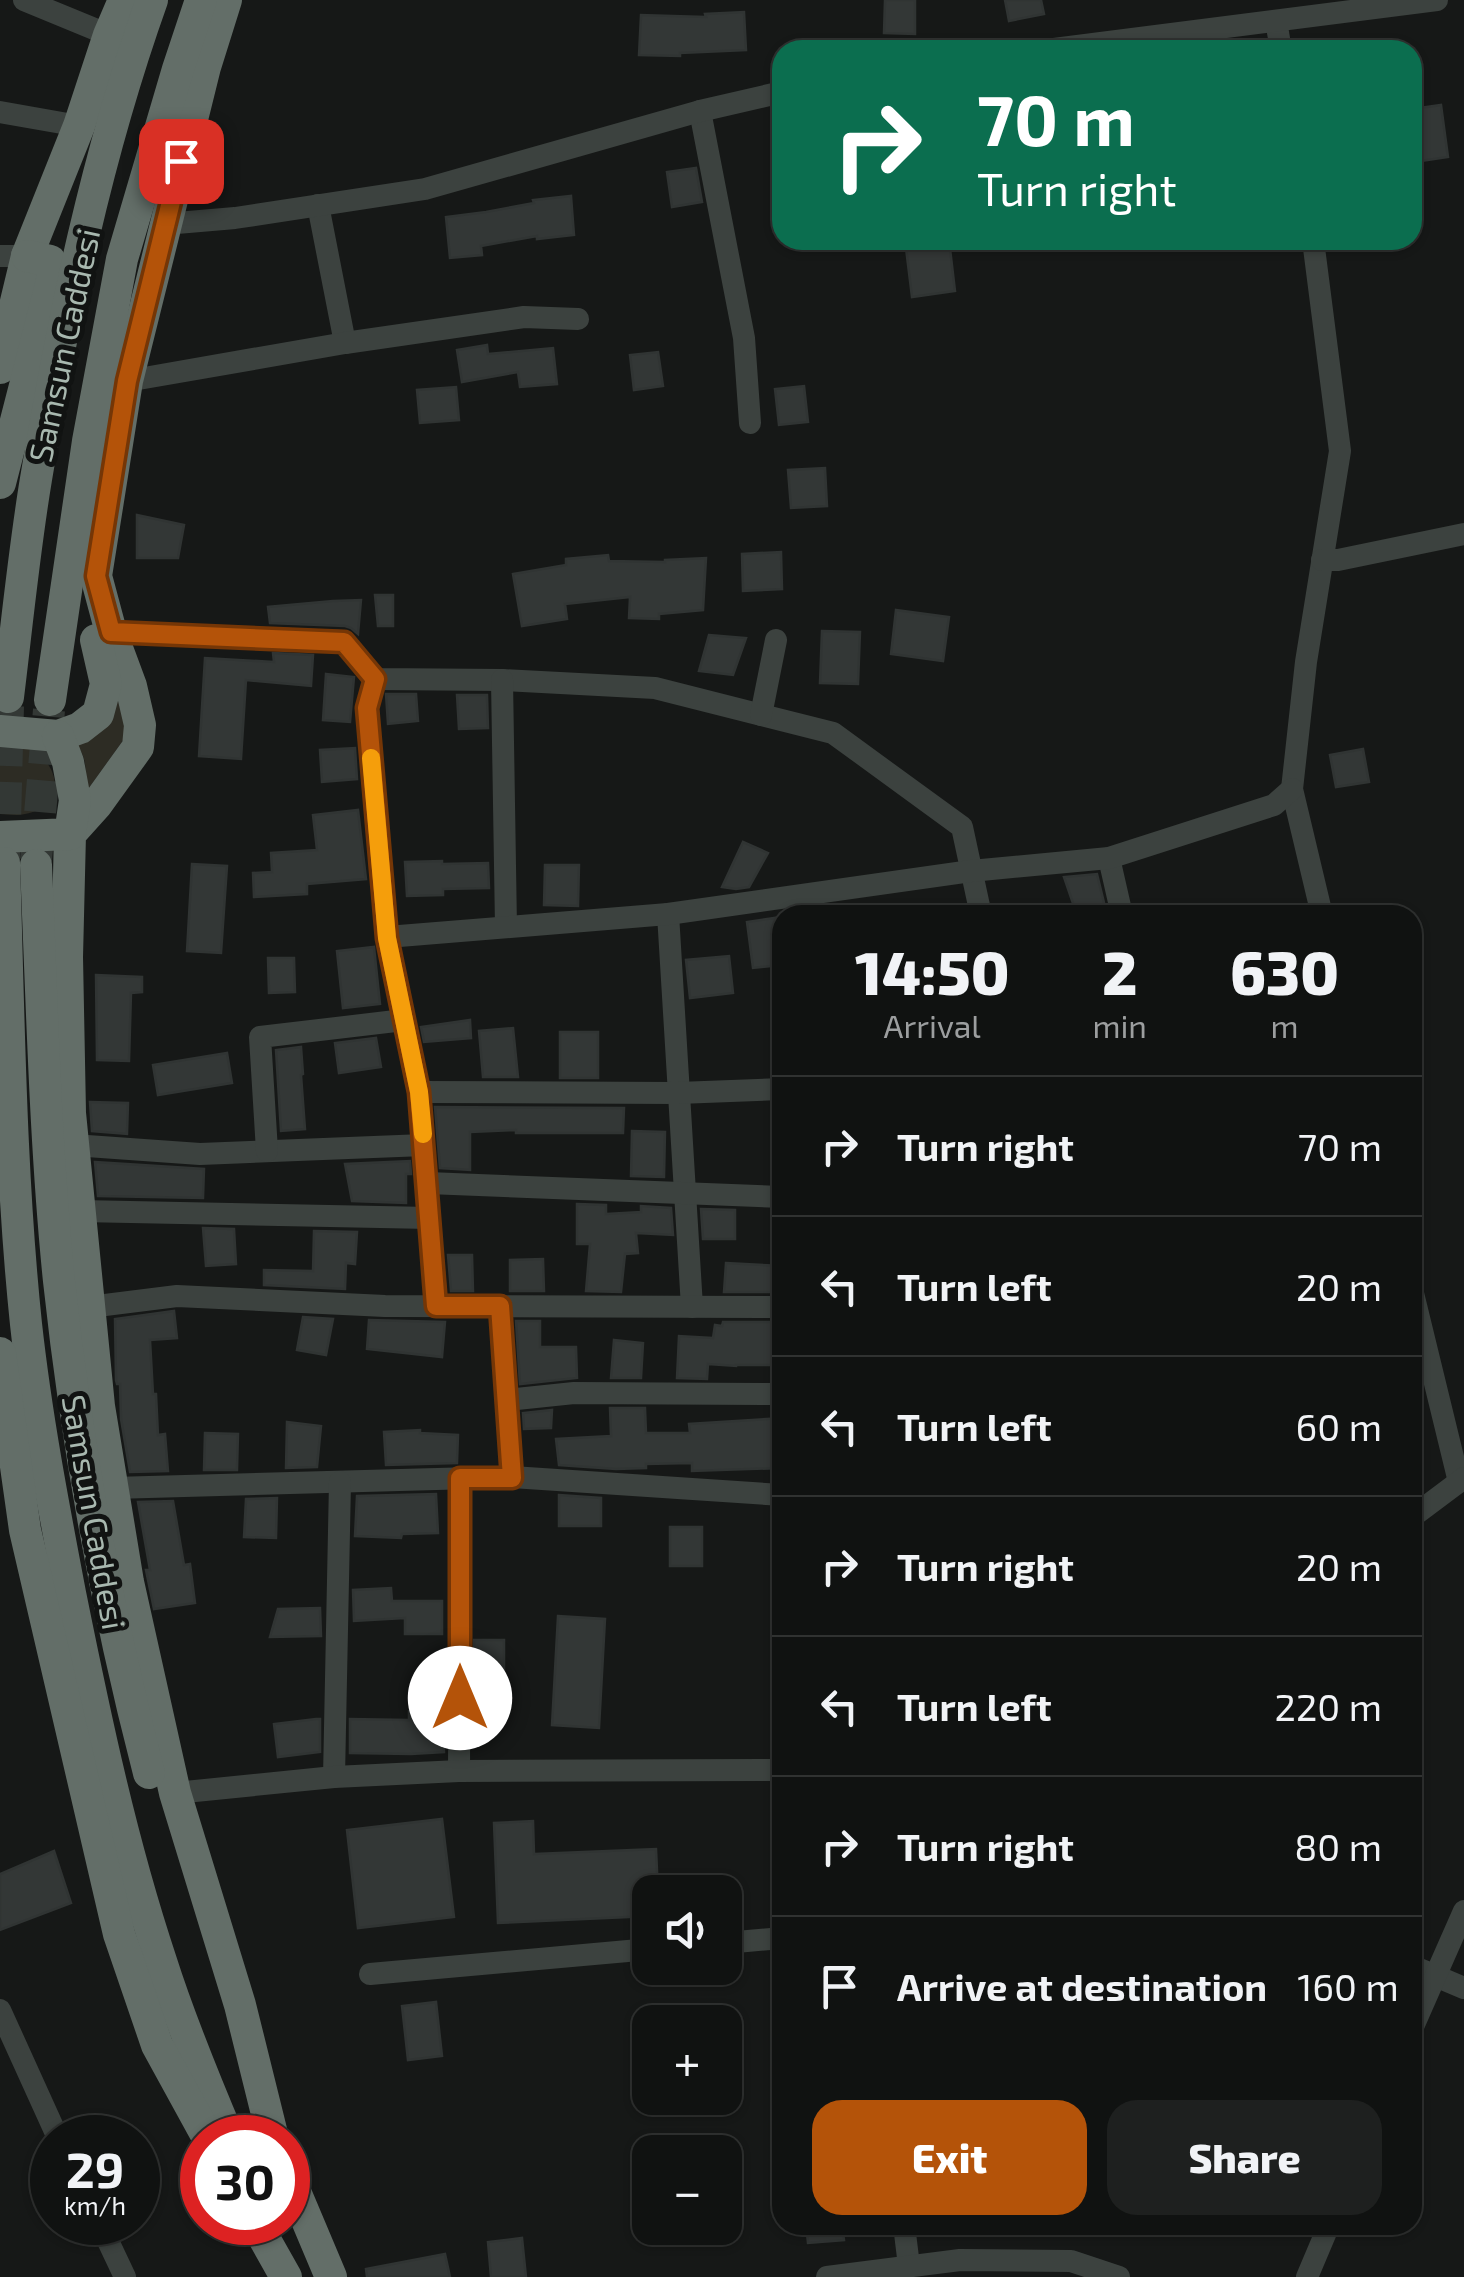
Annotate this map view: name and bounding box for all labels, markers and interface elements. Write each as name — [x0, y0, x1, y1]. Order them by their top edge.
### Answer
text: 70 m — [977, 76, 1135, 160]
icon: right — [812, 80, 942, 210]
pin — [139, 119, 224, 204]
icon: arrive — [154, 134, 209, 189]
text: Turn right — [977, 161, 1177, 215]
street label: Samsun Caddesi — [20, 225, 106, 465]
text: 14:50 — [855, 935, 1009, 1007]
text: 2 — [1102, 935, 1137, 1007]
text: 630 — [1230, 935, 1339, 1007]
text: Arrival — [883, 1006, 981, 1044]
text: min — [1092, 1006, 1147, 1044]
text: m — [1270, 1006, 1298, 1044]
icon: right — [812, 1119, 867, 1174]
text: Turn right — [897, 1123, 1074, 1169]
text: 70 m — [1298, 1123, 1382, 1169]
icon: left — [812, 1259, 867, 1314]
text: Turn left — [897, 1263, 1052, 1309]
text: 20 m — [1296, 1263, 1382, 1309]
street label: Samsun Caddesi — [56, 1392, 134, 1632]
icon: left — [812, 1399, 867, 1454]
text: Turn left — [897, 1403, 1052, 1449]
text: 60 m — [1296, 1403, 1382, 1449]
icon: right — [812, 1539, 867, 1594]
text: Turn right — [897, 1543, 1074, 1589]
text: 20 m — [1296, 1543, 1382, 1589]
position arrow — [408, 1646, 512, 1750]
icon: left — [812, 1679, 867, 1734]
text: Turn left — [897, 1683, 1052, 1729]
text: 220 m — [1275, 1683, 1382, 1729]
icon: right — [812, 1819, 867, 1874]
text: Turn right — [897, 1823, 1074, 1869]
text: 80 m — [1294, 1823, 1382, 1869]
map controls — [632, 1875, 742, 2245]
button: sound — [632, 1875, 742, 1985]
icon: arrive — [812, 1959, 867, 2014]
text: Arrive at destination — [897, 1963, 1267, 2009]
text: 160 m — [1297, 1963, 1399, 2009]
button: + — [632, 2005, 742, 2115]
button: Exit — [812, 2100, 1087, 2215]
button: Share — [1107, 2100, 1382, 2215]
speed limit sign: 30 — [180, 2115, 310, 2245]
button: − — [632, 2135, 742, 2245]
text: 29 — [66, 2138, 124, 2198]
text: km/h — [64, 2190, 126, 2220]

